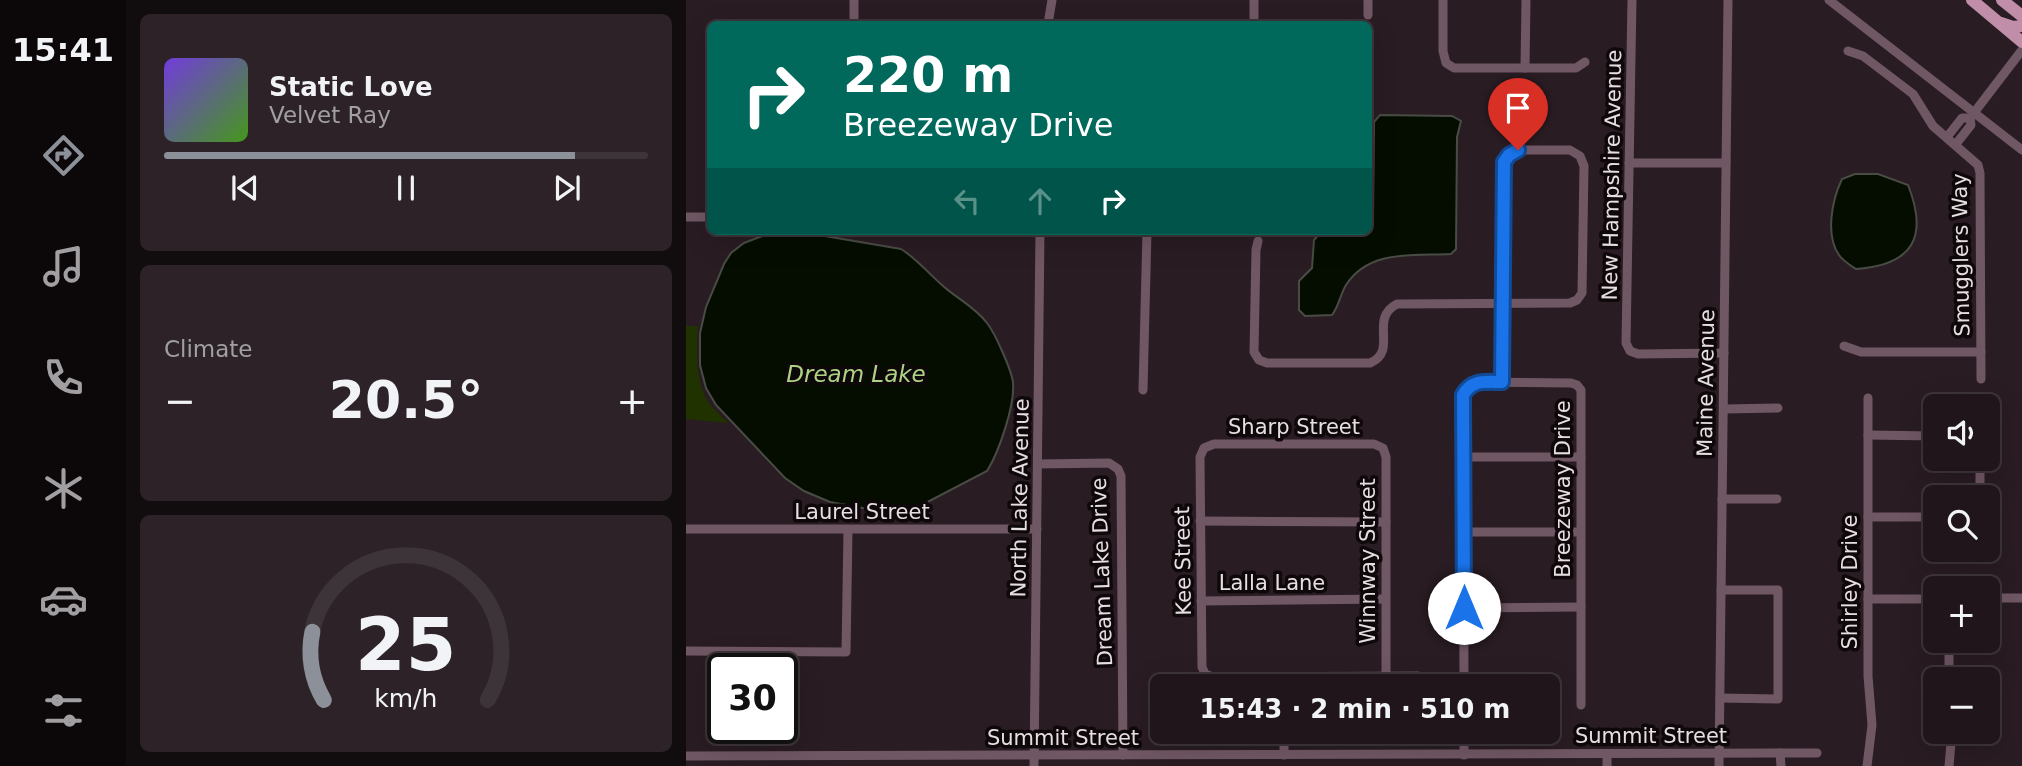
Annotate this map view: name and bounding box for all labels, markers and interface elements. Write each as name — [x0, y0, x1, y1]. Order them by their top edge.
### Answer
text: 15:41 — [12, 31, 114, 69]
text: 220 m — [843, 47, 1013, 104]
icon: right — [728, 49, 819, 140]
street label: New Hampshire Avenue — [1598, 49, 1626, 301]
text: Static Love — [269, 72, 433, 102]
pin — [1488, 78, 1548, 150]
icon: arrive — [1499, 89, 1537, 127]
text: Velvet Ray — [269, 102, 391, 128]
text: Breezeway Drive — [843, 106, 1113, 144]
icon: directions — [39, 131, 88, 180]
icon: previous — [226, 169, 264, 207]
icon: pause — [387, 169, 425, 207]
icon: next — [548, 169, 586, 207]
street label: Smugglers Way — [1948, 173, 1974, 337]
icon: left — [948, 182, 986, 220]
icon: ahead — [1021, 182, 1059, 220]
icon: right — [1094, 182, 1132, 220]
icon: music — [39, 242, 88, 291]
street label: Maine Avenue — [1693, 309, 1719, 457]
text: Climate — [164, 336, 253, 362]
icon: phone — [39, 353, 88, 402]
water label: Dream Lake — [786, 361, 926, 387]
text: 20.5° — [329, 370, 483, 430]
text: − — [164, 379, 196, 423]
text: + — [616, 379, 648, 423]
map controls — [1923, 394, 2000, 744]
button: sound — [1923, 394, 2000, 471]
street label: North Lake Avenue — [1006, 398, 1034, 598]
street label: Breezeway Drive — [1551, 400, 1575, 578]
street label: Sharp Street — [1228, 415, 1360, 439]
icon: climate — [39, 464, 88, 513]
street label: Dream Lake Drive — [1087, 477, 1117, 667]
street label: Winnway Street — [1356, 478, 1380, 644]
button: search — [1923, 485, 2000, 562]
street label: Laurel Street — [794, 500, 930, 524]
street label: Kee Street — [1170, 506, 1196, 616]
street label: Shirley Drive — [1838, 515, 1862, 649]
street label: Lalla Lane — [1219, 571, 1325, 595]
position arrow — [1427, 571, 1501, 645]
icon: car — [39, 575, 88, 624]
button: + — [1923, 576, 2000, 653]
text: 25 — [355, 602, 457, 687]
speed limit sign: 30 — [707, 653, 798, 744]
button: − — [1923, 667, 2000, 744]
text: km/h — [374, 683, 438, 712]
icon: filters — [39, 686, 88, 735]
text: 15:43 · 2 min · 510 m — [1200, 694, 1510, 724]
street label: Summit Street — [1575, 724, 1727, 748]
street label: Summit Street — [987, 726, 1139, 750]

